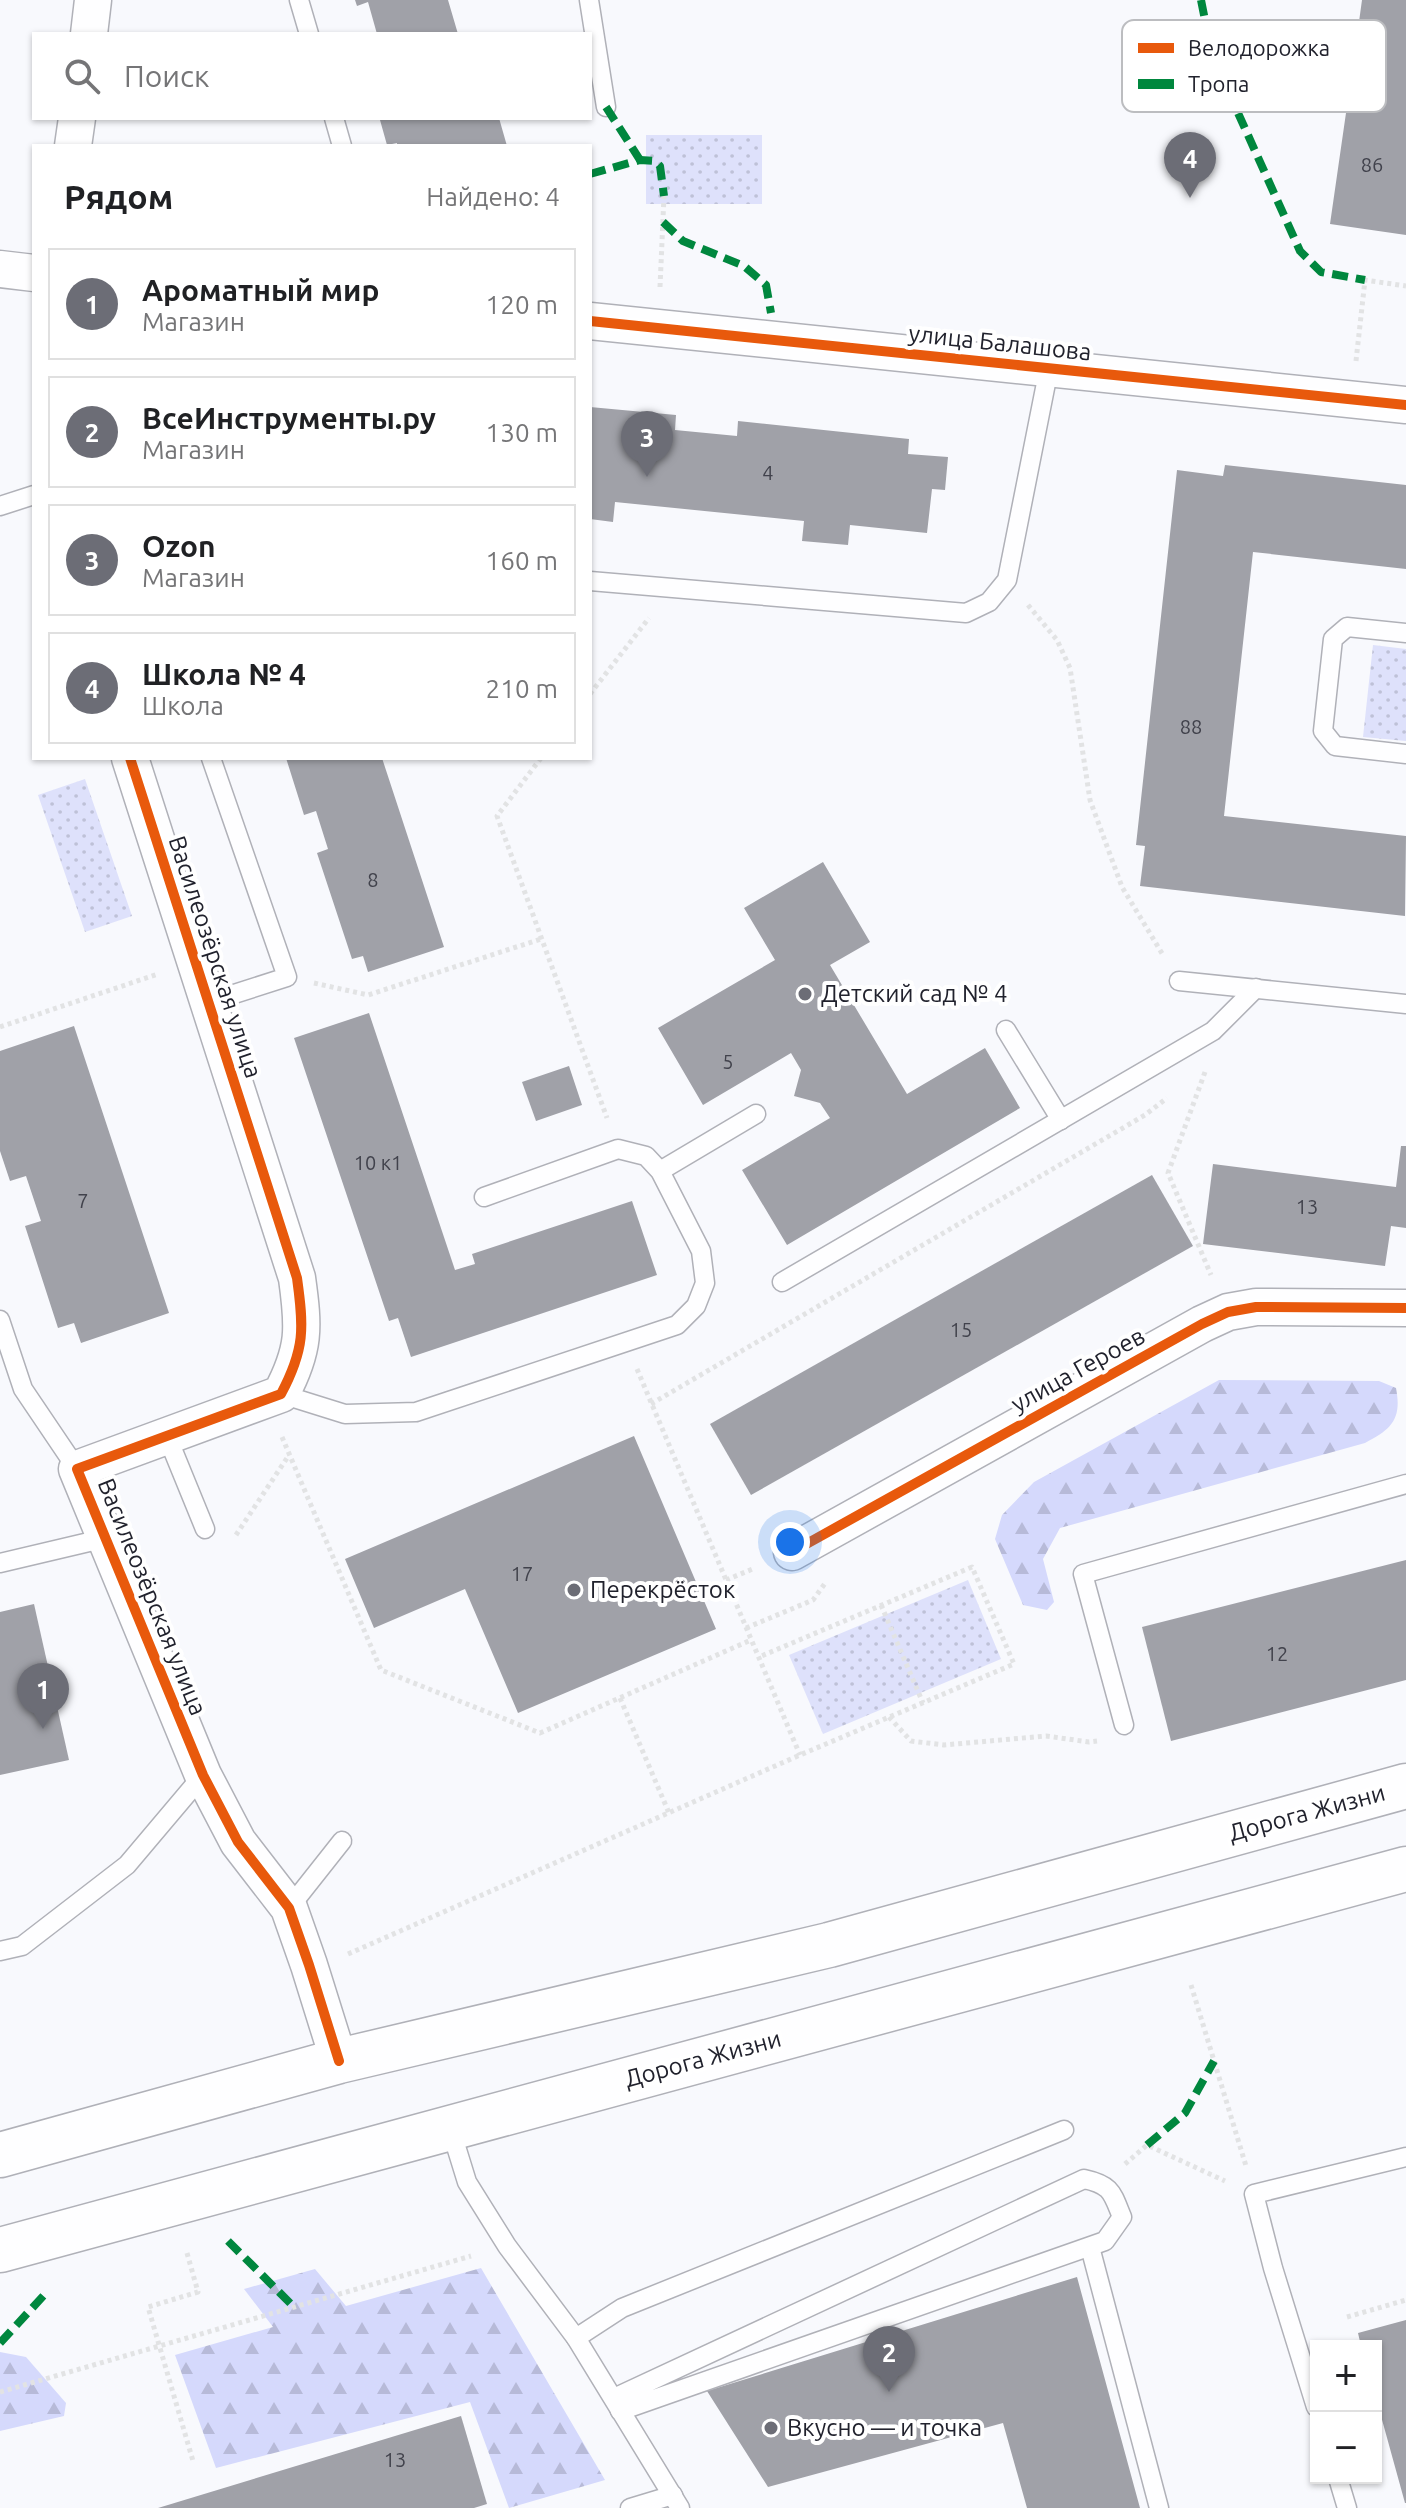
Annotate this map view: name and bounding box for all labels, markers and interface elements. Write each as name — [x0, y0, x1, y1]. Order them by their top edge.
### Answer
legend — [1122, 20, 1386, 112]
search box — [32, 32, 592, 120]
text: Велодорожка — [1188, 35, 1330, 60]
icon: search — [60, 54, 104, 98]
text: Поиск — [124, 59, 209, 93]
text: Тропа — [1188, 71, 1249, 96]
pin: 4 — [1164, 132, 1216, 198]
house number: 86 — [1361, 153, 1383, 176]
text: Рядом — [64, 177, 173, 215]
text: Найдено: 4 — [426, 182, 560, 211]
text: Ароматный мир — [142, 273, 379, 307]
text: 1 — [85, 290, 99, 319]
text: 120 m — [486, 290, 558, 319]
text: Магазин — [142, 307, 245, 336]
street label: улица Балашова — [907, 319, 1093, 366]
text: ВсеИнструменты.ру — [142, 401, 436, 435]
pin: 3 — [621, 411, 673, 477]
text: 2 — [85, 418, 99, 447]
text: 130 m — [486, 418, 558, 447]
text: Магазин — [142, 435, 245, 464]
house number: 4 — [762, 461, 774, 484]
text: Ozon — [142, 529, 216, 563]
text: 3 — [85, 546, 99, 575]
text: 160 m — [486, 546, 558, 575]
text: Магазин — [142, 563, 245, 592]
text: Школа № 4 — [142, 657, 306, 691]
text: 4 — [85, 674, 99, 703]
text: 210 m — [486, 674, 558, 703]
text: Школа — [142, 691, 224, 720]
house number: 88 — [1180, 715, 1202, 738]
street label: Василеозёрская улица — [164, 832, 267, 1081]
house number: 8 — [367, 868, 379, 891]
place label: Детский сад № 4 — [821, 980, 1008, 1007]
marker: Детский сад № 4 — [796, 985, 814, 1003]
house number: 5 — [722, 1050, 734, 1073]
house number: 10 к1 — [354, 1151, 402, 1174]
house number: 7 — [77, 1189, 89, 1212]
house number: 13 — [1296, 1195, 1318, 1218]
house number: 15 — [950, 1318, 972, 1341]
street label: улица Героев — [1006, 1322, 1149, 1417]
street label: Василеозёрская улица — [93, 1475, 212, 1719]
your location — [770, 1522, 810, 1562]
house number: 17 — [511, 1562, 533, 1585]
place label: Перекрёсток — [590, 1576, 735, 1603]
marker: Перекрёсток — [565, 1581, 583, 1599]
house number: 12 — [1266, 1642, 1288, 1665]
pin: 1 — [17, 1663, 69, 1729]
street label: Дорога Жизни — [1226, 1779, 1388, 1846]
street label: Дорога Жизни — [622, 2025, 784, 2092]
pin: 2 — [863, 2326, 915, 2392]
map controls — [1310, 2340, 1382, 2484]
button: + — [1310, 2340, 1382, 2412]
button: − — [1310, 2412, 1382, 2484]
place label: Вкусно — и точка — [787, 2414, 982, 2441]
marker: Вкусно — и точка — [762, 2419, 780, 2437]
house number: 13 — [384, 2448, 406, 2471]

